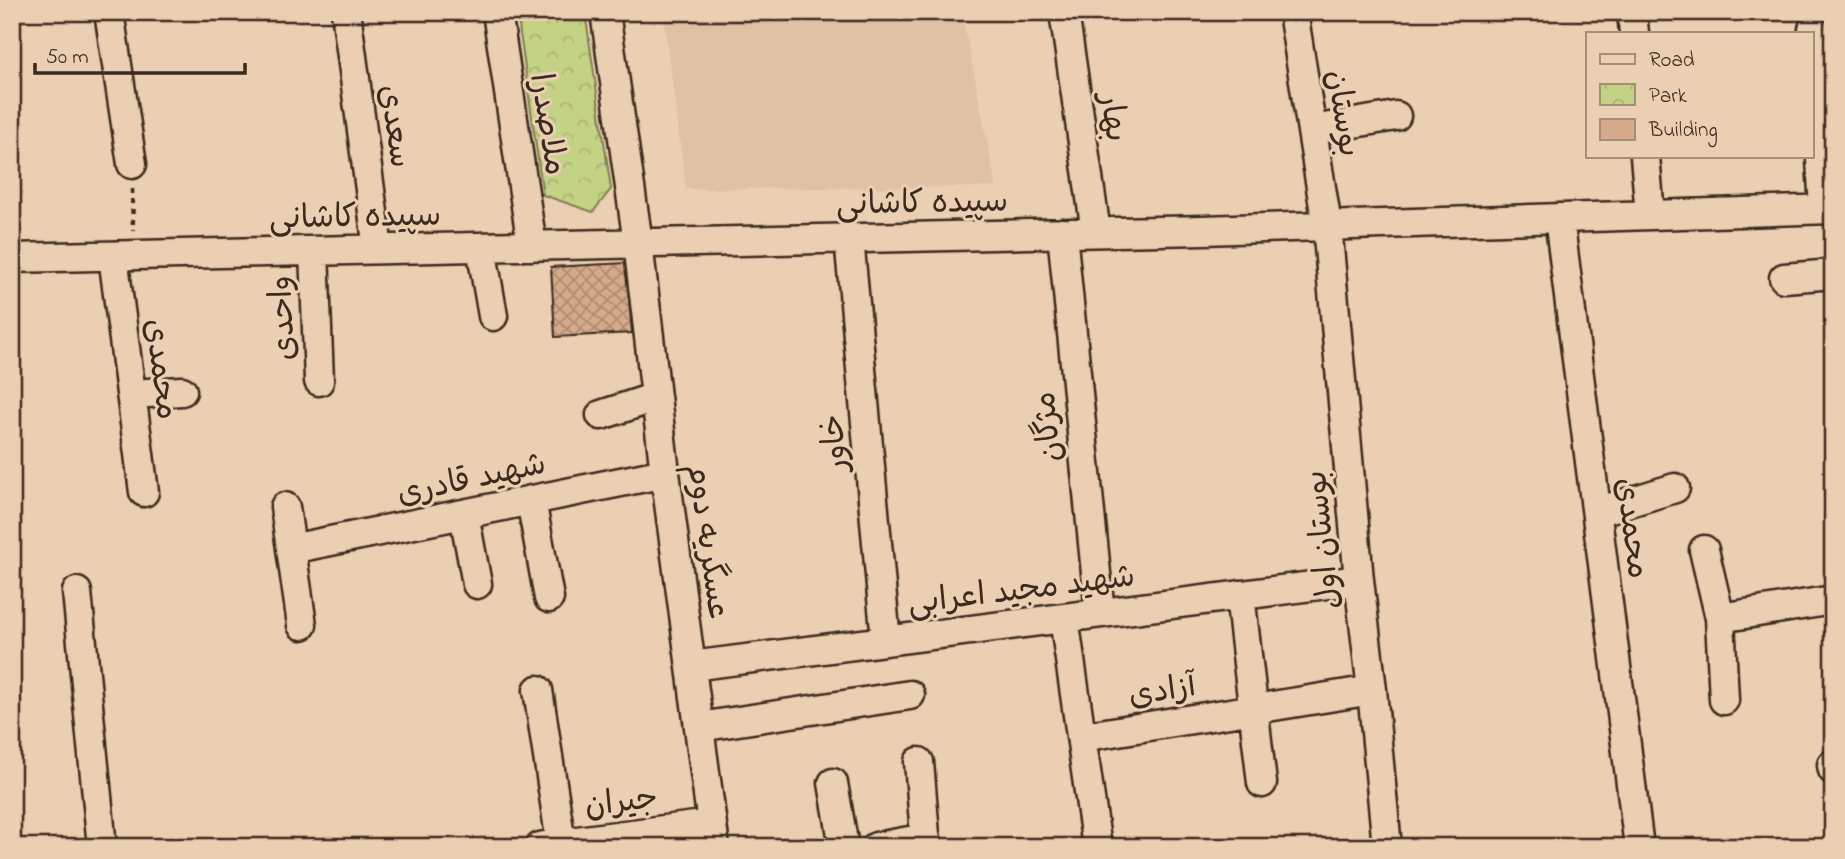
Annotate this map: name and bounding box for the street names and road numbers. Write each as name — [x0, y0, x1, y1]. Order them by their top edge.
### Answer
street label: بوستان — [1311, 67, 1372, 160]
street label: ملاصدرا — [515, 70, 578, 179]
street label: سعدی — [364, 82, 423, 171]
street label: بهار — [1084, 87, 1138, 145]
street label: سپیده کاشانی — [836, 180, 1008, 229]
street label: سپیده کاشانی — [269, 194, 441, 243]
street label: واحدی — [259, 274, 310, 362]
street label: محمدی — [130, 316, 189, 423]
street label: مژگان — [1022, 389, 1077, 464]
street label: خاور — [811, 412, 863, 476]
street label: شهید قادری — [393, 442, 550, 519]
street label: عسگریه دوم — [672, 461, 741, 622]
street label: بوستان اول — [1294, 468, 1355, 611]
street label: محمدی — [1601, 475, 1660, 582]
street label: شهید مجید اعرابی — [905, 554, 1138, 629]
street label: آزادی — [1125, 664, 1201, 721]
street label: جیران — [582, 776, 661, 831]

